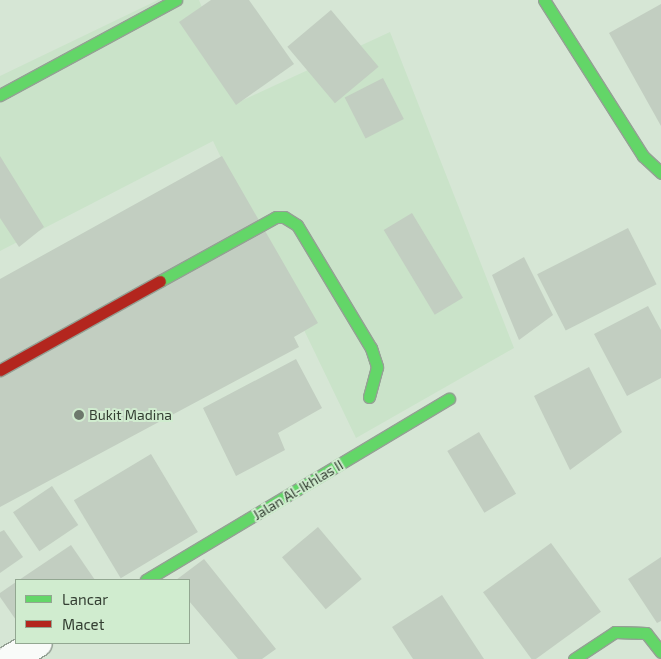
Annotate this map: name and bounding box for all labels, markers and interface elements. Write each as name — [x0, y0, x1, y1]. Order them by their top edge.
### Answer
place label: Bukit Madina — [89, 407, 172, 423]
marker: Bukit Madina — [73, 409, 85, 421]
street label: Jalan Al-Ikhlas II — [250, 456, 346, 524]
legend — [15, 579, 190, 644]
text: Lancar — [62, 590, 108, 608]
text: Macet — [62, 615, 104, 633]

